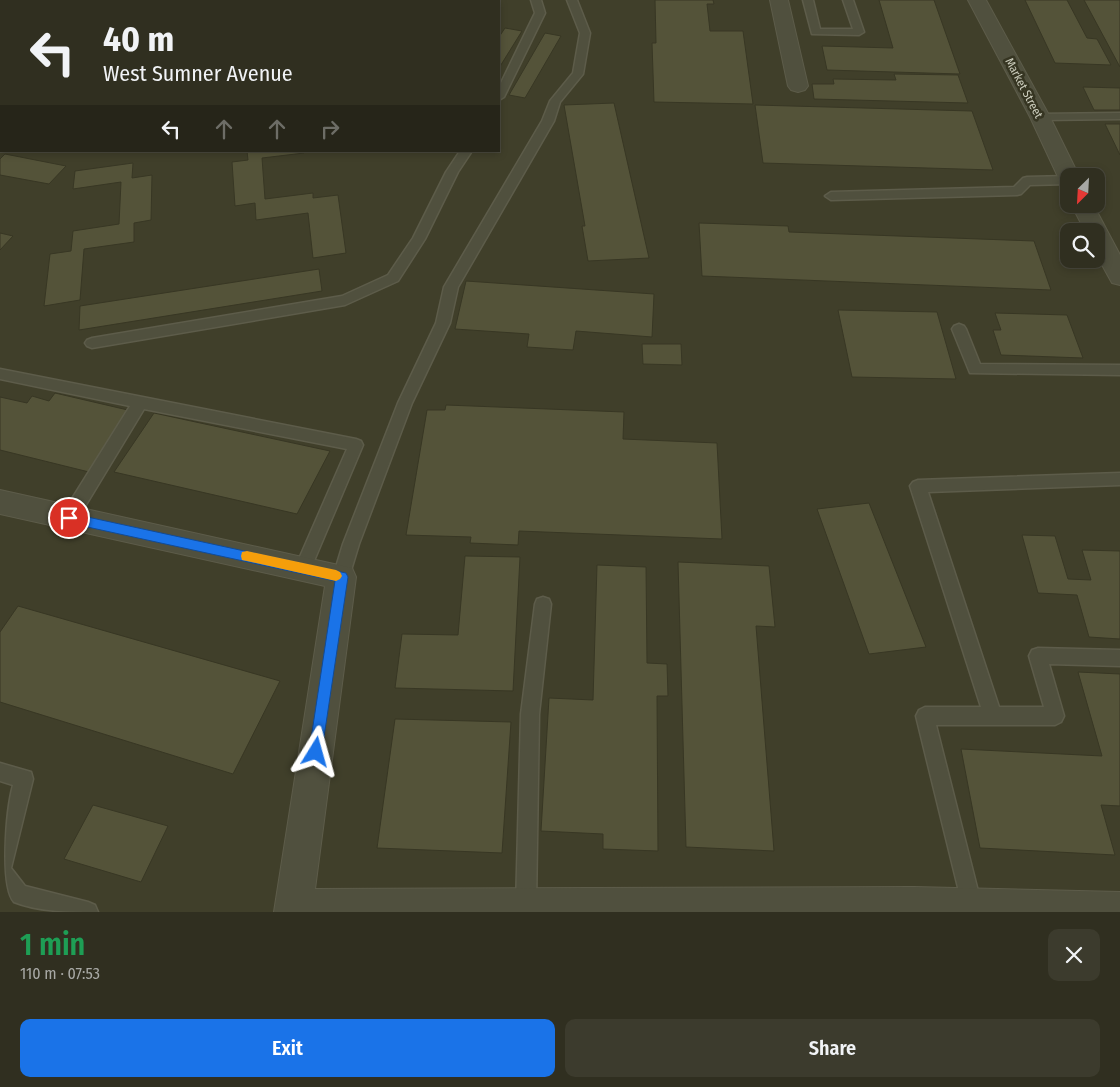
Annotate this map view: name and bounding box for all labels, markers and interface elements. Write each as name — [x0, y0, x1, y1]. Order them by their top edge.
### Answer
text: 40 m — [103, 18, 174, 60]
icon: left — [20, 20, 85, 85]
street label: Market Street — [1002, 55, 1046, 121]
text: West Sumner Avenue — [103, 60, 293, 87]
icon: left — [157, 115, 185, 143]
icon: ahead — [210, 115, 238, 143]
icon: ahead — [263, 115, 291, 143]
icon: right — [316, 115, 344, 143]
north arrow — [1060, 168, 1105, 212]
map controls — [1060, 168, 1105, 268]
button: search — [1060, 223, 1105, 268]
pin — [48, 497, 90, 539]
icon: arrive — [55, 504, 83, 532]
position arrow — [289, 725, 341, 777]
text: 1 min — [20, 927, 85, 963]
button: close — [1048, 929, 1100, 981]
text: 110 m · 07:53 — [20, 964, 100, 983]
button: Exit — [20, 1019, 555, 1077]
button: Share — [565, 1019, 1100, 1077]

